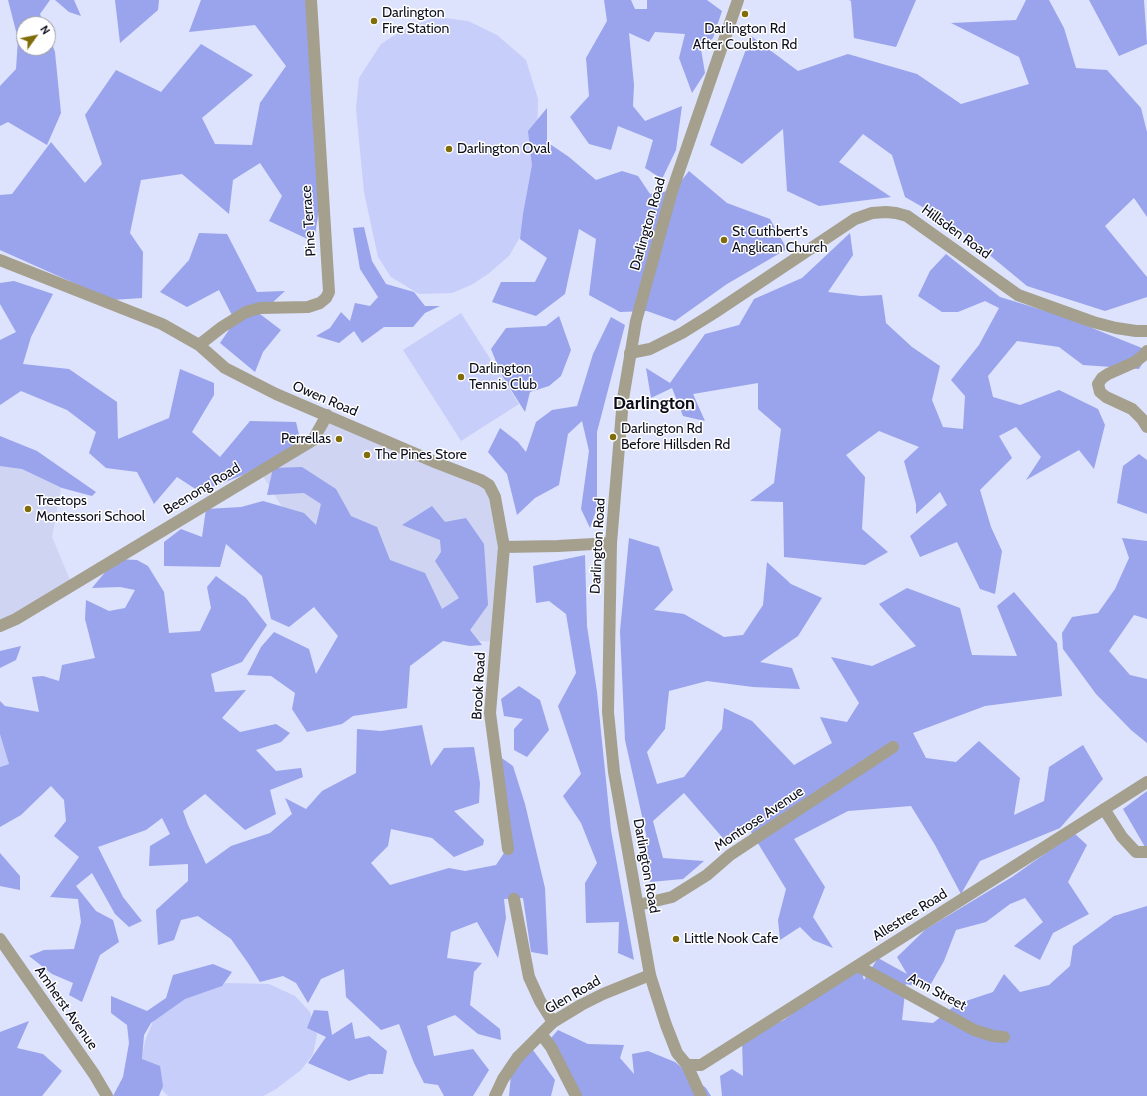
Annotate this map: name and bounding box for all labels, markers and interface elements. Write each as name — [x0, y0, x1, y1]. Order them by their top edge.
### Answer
place label: Darlington Fire Station — [382, 5, 449, 38]
marker: Darlington Rd After Coulston Rd — [740, 9, 750, 19]
north arrow — [16, 16, 56, 56]
marker: Darlington Fire Station — [369, 16, 379, 26]
place label: Darlington Rd After Coulston Rd — [693, 21, 797, 54]
text: N — [37, 23, 53, 37]
place label: Darlington Oval — [457, 141, 550, 157]
marker: Darlington Oval — [444, 144, 454, 154]
street label: Darlington Road — [627, 176, 669, 272]
street label: Pine Terrace — [298, 185, 320, 257]
street label: Hillsden Road — [918, 201, 994, 263]
place label: St Cuthbert's Anglican Church — [732, 224, 827, 256]
marker: St Cuthbert's Anglican Church — [719, 235, 729, 245]
place label: Darlington Tennis Club — [469, 361, 537, 394]
marker: Darlington Tennis Club — [456, 372, 466, 382]
street label: Owen Road — [290, 378, 360, 420]
district label: Darlington — [613, 393, 695, 415]
place label: Darlington Rd Before Hillsden Rd — [621, 421, 730, 454]
place label: Perrellas — [281, 431, 331, 447]
marker: Darlington Rd Before Hillsden Rd — [608, 432, 618, 442]
marker: Perrellas — [334, 434, 344, 444]
place label: The Pines Store — [375, 447, 467, 463]
marker: The Pines Store — [362, 450, 372, 460]
street label: Beenong Road — [161, 460, 243, 518]
place label: Treetops Montessori School — [36, 493, 145, 526]
street label: Darlington Road — [587, 498, 609, 594]
marker: Treetops Montessori School — [23, 504, 33, 514]
street label: Brook Road — [469, 652, 489, 720]
street label: Montrose Avenue — [711, 783, 807, 855]
street label: Darlington Road — [629, 817, 663, 915]
street label: Allestree Road — [870, 885, 950, 945]
place label: Little Nook Cafe — [684, 931, 778, 947]
marker: Little Nook Cafe — [671, 934, 681, 944]
street label: Amherst Avenue — [31, 963, 101, 1053]
street label: Ann Street — [905, 970, 969, 1014]
street label: Glen Road — [542, 972, 604, 1018]

